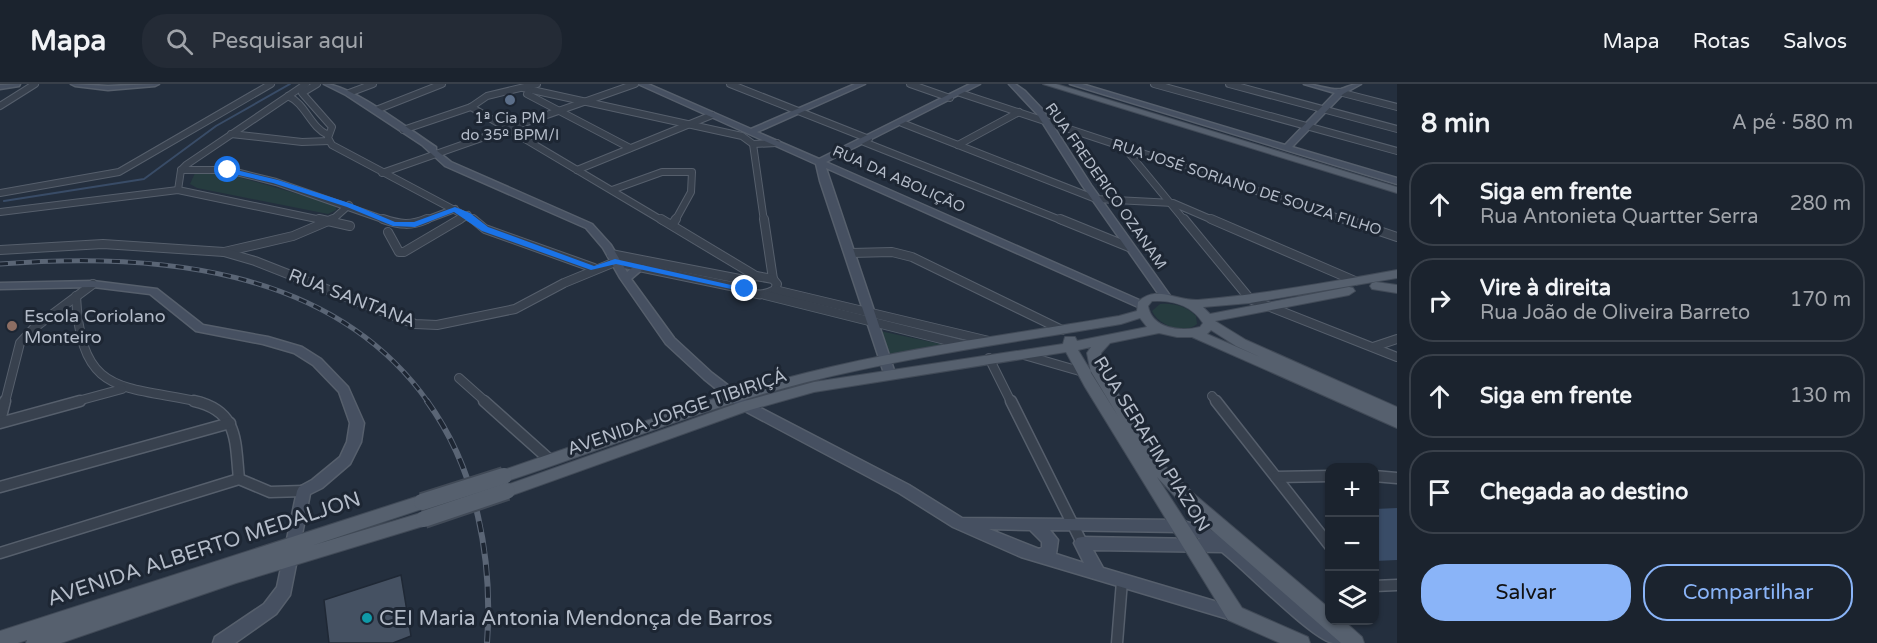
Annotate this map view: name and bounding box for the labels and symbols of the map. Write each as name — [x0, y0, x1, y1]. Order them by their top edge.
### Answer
marker: 1ª Cia PM do 35º BPM/I — [503, 93, 517, 107]
street label: RUA FREDERICO OZANAM — [1042, 99, 1170, 273]
place label: 1ª Cia PM do 35º BPM/I — [461, 109, 559, 144]
street label: RUA JOSÉ SORIANO DE SOUZA FILHO — [1110, 135, 1384, 239]
street label: RUA DA ABOLIÇÃO — [830, 142, 968, 216]
route start — [214, 156, 240, 182]
street label: RUA SANTANA — [285, 264, 419, 332]
route end — [731, 275, 757, 301]
place label: Escola Coriolano Monteiro — [24, 305, 166, 348]
marker: Escola Coriolano Monteiro — [5, 319, 19, 333]
street label: RUA SERAFIM PIAZON — [1089, 352, 1215, 536]
street label: AVENIDA JORGE TIBIRIÇÁ — [564, 364, 790, 460]
street label: AVENIDA ALBERTO MEDALJON — [44, 486, 364, 612]
place label: CEI Maria Antonia Mendonça de Barros — [379, 606, 773, 631]
marker: CEI Maria Antonia Mendonça de Barros — [360, 611, 374, 625]

